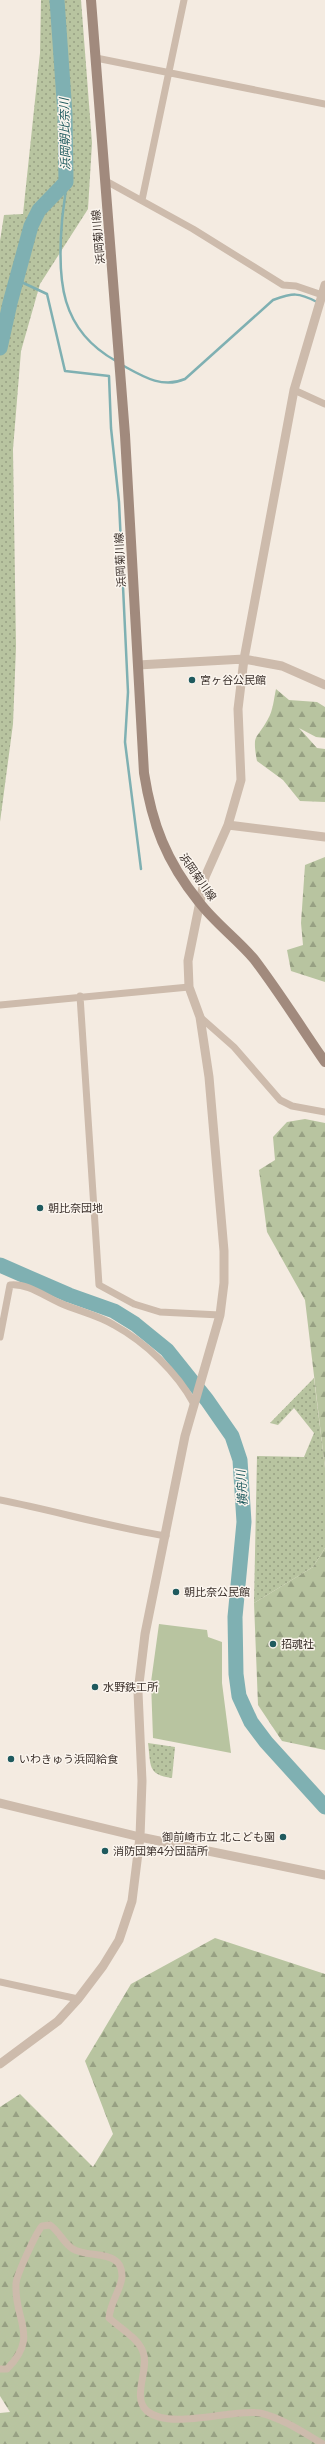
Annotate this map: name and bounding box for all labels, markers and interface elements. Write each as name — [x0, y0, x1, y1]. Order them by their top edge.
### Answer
water label: 浜岡朝比奈川 — [56, 96, 74, 170]
street label: 浜岡菊川線 — [89, 209, 107, 265]
street label: 浜岡菊川線 — [112, 532, 128, 588]
place label: 宮ヶ谷公民館 — [200, 673, 266, 687]
marker: 宮ヶ谷公民館 — [187, 675, 197, 685]
street label: 浜岡菊川線 — [176, 850, 220, 904]
place label: 朝比奈団地 — [48, 1201, 103, 1215]
marker: 朝比奈団地 — [35, 1203, 45, 1213]
water label: 横舟川 — [233, 1467, 251, 1507]
place label: 朝比奈公民館 — [184, 1585, 250, 1599]
marker: 朝比奈公民館 — [171, 1587, 181, 1597]
place label: 招魂社 — [281, 1637, 314, 1651]
marker: 招魂社 — [268, 1639, 278, 1649]
place label: 水野鉄工所 — [103, 1680, 159, 1694]
marker: 水野鉄工所 — [90, 1682, 100, 1692]
place label: いわきゅう浜岡給食 — [19, 1752, 118, 1766]
marker: いわきゅう浜岡給食 — [6, 1754, 16, 1764]
place label: 御前崎市立 北こども園 — [161, 1830, 275, 1844]
marker: 御前崎市立 北こども園 — [278, 1832, 288, 1842]
place label: 消防団第4分団詰所 — [113, 1844, 209, 1858]
marker: 消防団第4分団詰所 — [100, 1846, 110, 1856]

